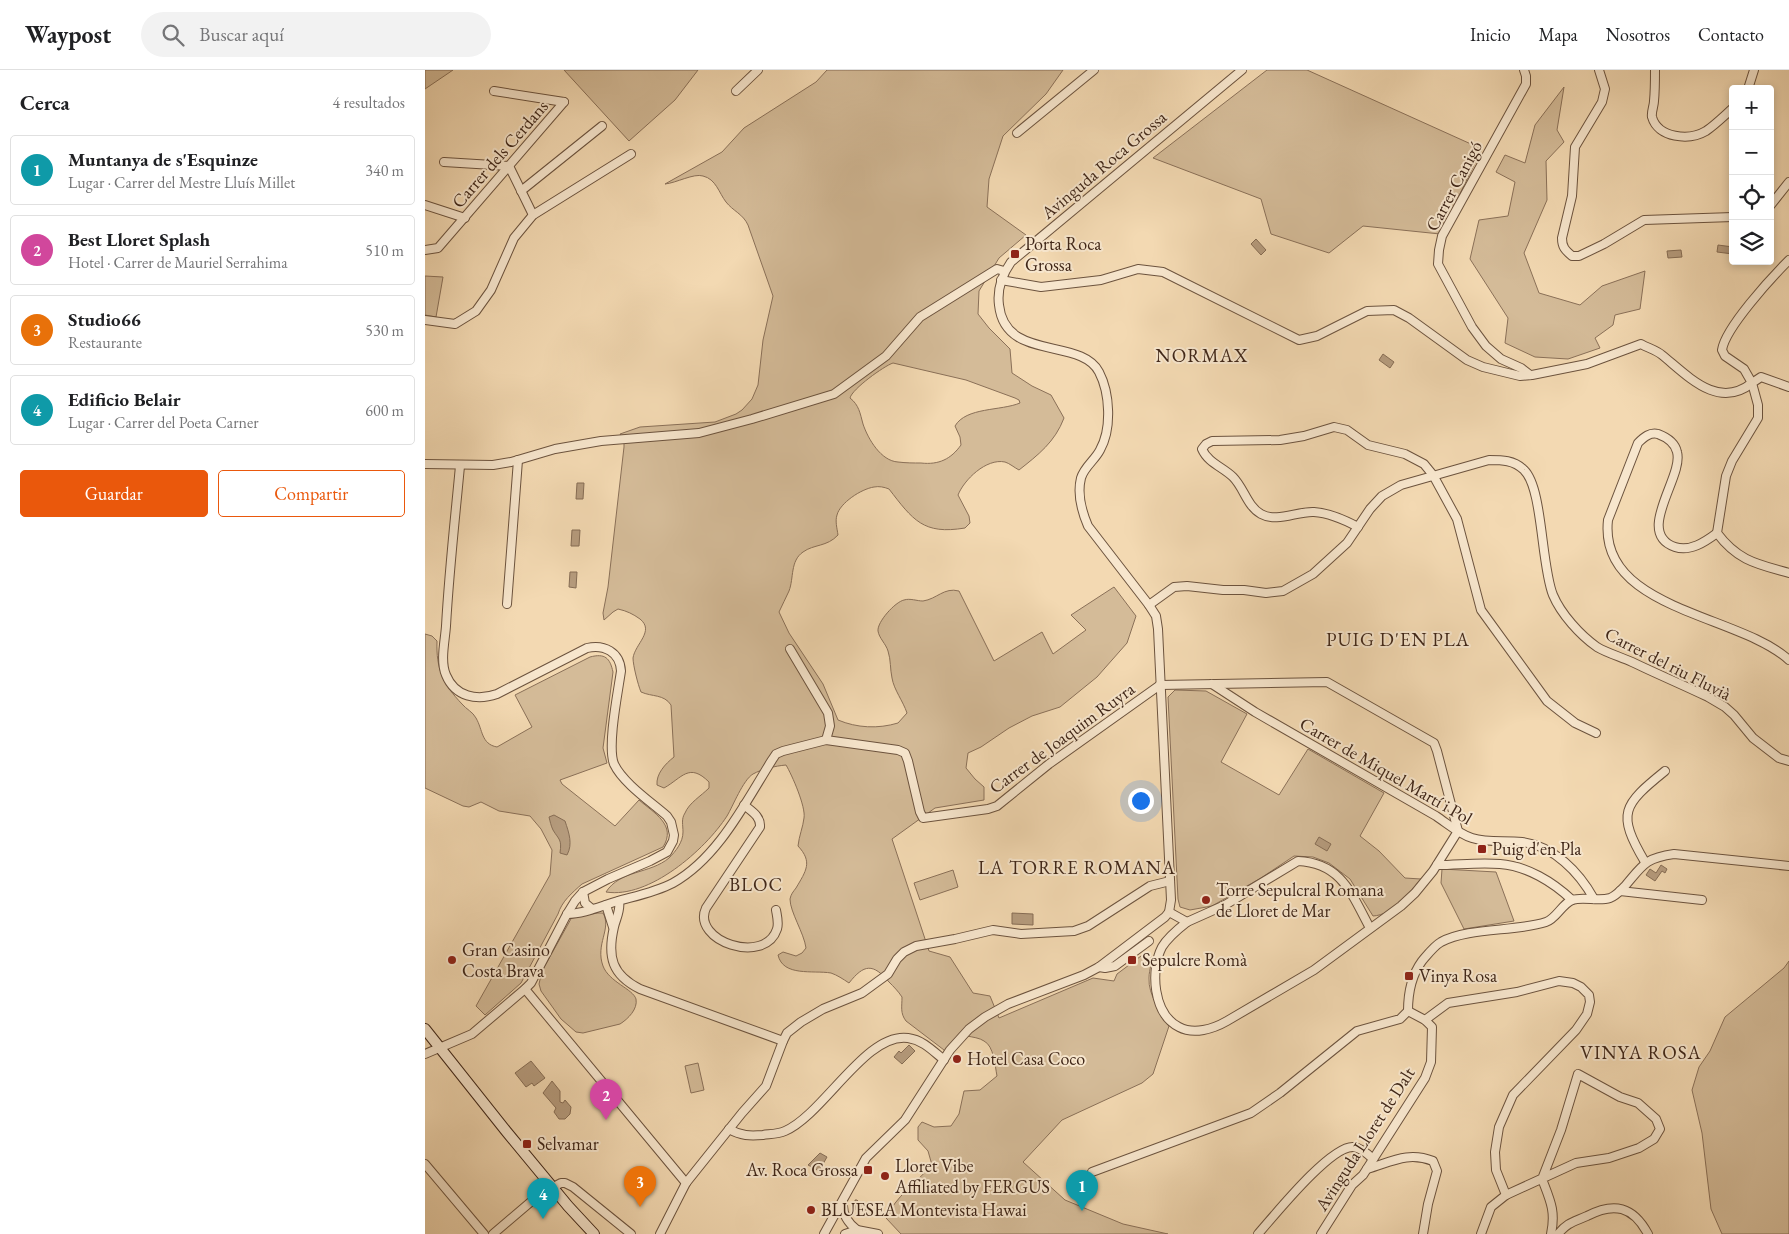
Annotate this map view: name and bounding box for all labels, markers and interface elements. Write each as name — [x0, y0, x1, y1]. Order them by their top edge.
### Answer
search box — [141, 12, 491, 57]
text: Waypost — [25, 19, 111, 50]
icon: search — [159, 21, 187, 49]
text: Buscar aquí — [199, 22, 284, 47]
text: Inicio — [1470, 23, 1511, 46]
text: Mapa — [1539, 23, 1578, 46]
text: Nosotros — [1606, 23, 1670, 46]
text: Contacto — [1698, 23, 1764, 46]
map controls — [1729, 85, 1774, 265]
button: + — [1729, 85, 1774, 130]
text: Cerca — [20, 89, 70, 116]
text: 4 resultados — [333, 92, 405, 113]
street label: Carrer dels Cerdans — [446, 95, 553, 213]
street label: Avinguda Roca Grossa — [1036, 105, 1172, 224]
button: − — [1729, 130, 1774, 175]
street label: Carrer Canigó — [1420, 136, 1487, 235]
text: Muntanya de s'Esquinze — [68, 147, 258, 172]
text: 1 — [33, 160, 41, 181]
text: 340 m — [365, 160, 404, 181]
text: Lugar · Carrer del Mestre Lluís Millet — [68, 172, 295, 193]
button: locate — [1729, 175, 1774, 220]
button: layers — [1729, 220, 1774, 265]
text: Best Lloret Splash — [68, 227, 210, 252]
place label: Porta Roca Grossa — [1025, 232, 1102, 276]
text: 2 — [33, 240, 41, 261]
text: 510 m — [365, 240, 404, 261]
marker: Porta Roca Grossa — [1009, 248, 1021, 260]
text: Hotel · Carrer de Mauriel Serrahima — [68, 252, 288, 273]
text: Studio66 — [68, 307, 141, 332]
text: 3 — [33, 320, 41, 341]
text: 530 m — [365, 320, 404, 341]
text: Restaurante — [68, 332, 142, 353]
district label: NORMAX — [1156, 343, 1248, 368]
text: Edificio Belair — [68, 387, 181, 412]
text: 4 — [33, 400, 41, 421]
text: 600 m — [365, 400, 404, 421]
text: Lugar · Carrer del Poeta Carner — [68, 412, 259, 433]
button: Guardar — [20, 470, 208, 517]
button: Compartir — [218, 470, 405, 517]
street label: Carrer del riu Fluvià — [1601, 622, 1736, 706]
district label: PUIG D'EN PLA — [1326, 627, 1470, 652]
street label: Carrer de Joaquim Ruyra — [984, 677, 1140, 798]
street label: Carrer de Miquel Martí i Pol — [1296, 712, 1477, 829]
your location — [1128, 788, 1154, 814]
place label: Puig d'en Pla — [1492, 837, 1582, 860]
marker: Puig d'en Pla — [1476, 843, 1488, 855]
district label: LA TORRE ROMANA — [978, 855, 1176, 880]
district label: BLOC — [729, 872, 783, 897]
place label: Torre Sepulcral Romana de Lloret de Mar — [1216, 878, 1385, 922]
marker: Torre Sepulcral Romana de Lloret de Mar — [1200, 894, 1212, 906]
place label: Gran Casino Costa Brava — [462, 938, 550, 982]
place label: Sepulcre Romà — [1142, 948, 1248, 971]
marker: Gran Casino Costa Brava — [446, 954, 458, 966]
marker: Sepulcre Romà — [1126, 954, 1138, 966]
place label: Vinya Rosa — [1419, 964, 1498, 987]
marker: Vinya Rosa — [1403, 970, 1415, 982]
district label: VINYA ROSA — [1580, 1040, 1702, 1065]
place label: Hotel Casa Coco — [967, 1047, 1085, 1070]
marker: Hotel Casa Coco — [951, 1053, 963, 1065]
street label: Avinguda Lloret de Dalt — [1309, 1062, 1420, 1216]
pin: 2 — [590, 1079, 622, 1120]
place label: Selvamar — [537, 1132, 599, 1155]
marker: Selvamar — [521, 1138, 533, 1150]
place label: Lloret Vibe Affiliated by FERGUS — [894, 1154, 1050, 1198]
place label: Av. Roca Grossa — [745, 1158, 859, 1181]
marker: Av. Roca Grossa — [862, 1164, 874, 1176]
pin: 3 — [624, 1166, 656, 1207]
marker: Lloret Vibe Affiliated by FERGUS — [879, 1170, 891, 1182]
pin: 1 — [1066, 1170, 1098, 1211]
pin: 4 — [527, 1178, 559, 1219]
place label: BLUESEA Montevista Hawai — [821, 1198, 1027, 1221]
marker: BLUESEA Montevista Hawai — [805, 1204, 817, 1216]

